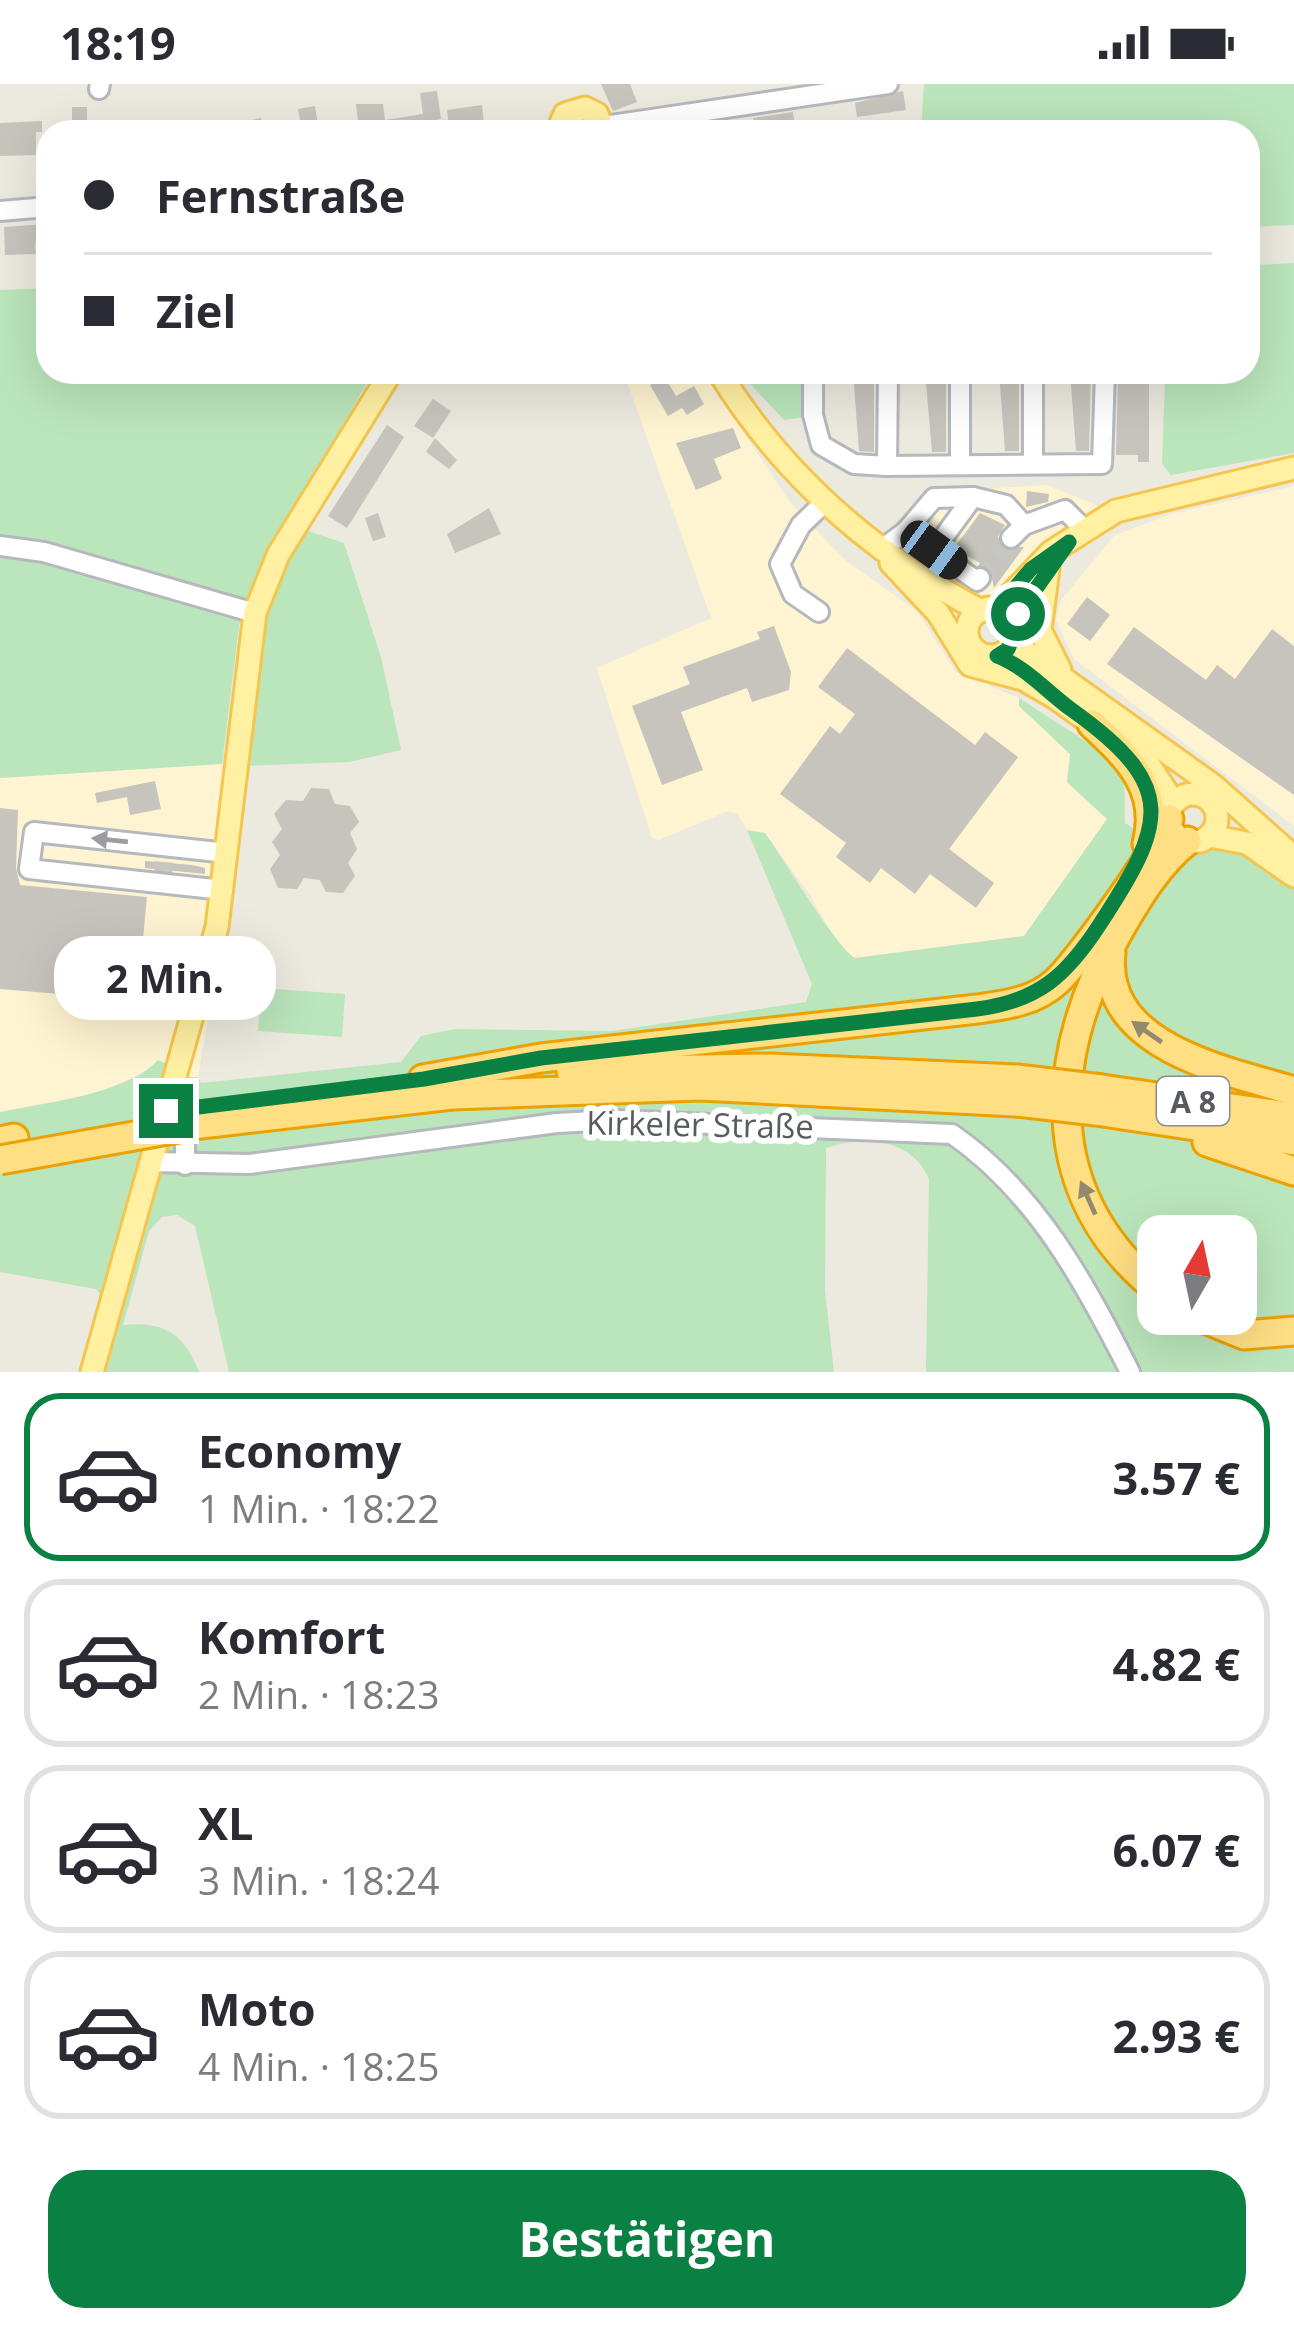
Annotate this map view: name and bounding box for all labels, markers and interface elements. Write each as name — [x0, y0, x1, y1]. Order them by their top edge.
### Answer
text: 18:19 — [60, 12, 176, 73]
text: Fernstraße — [156, 165, 405, 226]
text: Ziel — [156, 280, 236, 341]
car — [894, 514, 974, 586]
route start — [991, 587, 1045, 641]
one-way arrow — [91, 830, 128, 849]
callout: 2 Min. — [55, 937, 277, 1021]
text: 2 Min. — [106, 951, 224, 1004]
one-way arrow — [1131, 1021, 1163, 1044]
road number: A 8 — [1157, 1077, 1229, 1125]
route end — [139, 1084, 193, 1138]
street label: Kirkeler Straße — [586, 1100, 814, 1148]
one-way arrow — [1078, 1180, 1098, 1215]
north arrow — [1137, 1215, 1257, 1335]
map controls — [1137, 1215, 1257, 1335]
text: Economy — [198, 1420, 401, 1481]
icon: car — [54, 1423, 162, 1531]
text: 3.57 € — [1113, 1447, 1240, 1508]
text: 1 Min. · 18:22 — [198, 1481, 439, 1534]
text: Komfort — [198, 1606, 385, 1667]
icon: car — [54, 1609, 162, 1717]
text: 4.82 € — [1113, 1633, 1240, 1694]
text: 2 Min. · 18:23 — [198, 1667, 439, 1720]
text: XL — [198, 1792, 253, 1853]
icon: car — [54, 1795, 162, 1903]
text: 6.07 € — [1113, 1819, 1240, 1880]
text: 3 Min. · 18:24 — [198, 1853, 439, 1906]
text: Moto — [198, 1978, 316, 2039]
icon: car — [54, 1981, 162, 2089]
text: 2.93 € — [1113, 2005, 1240, 2066]
text: 4 Min. · 18:25 — [198, 2039, 439, 2092]
button: Bestätigen — [48, 2170, 1246, 2308]

